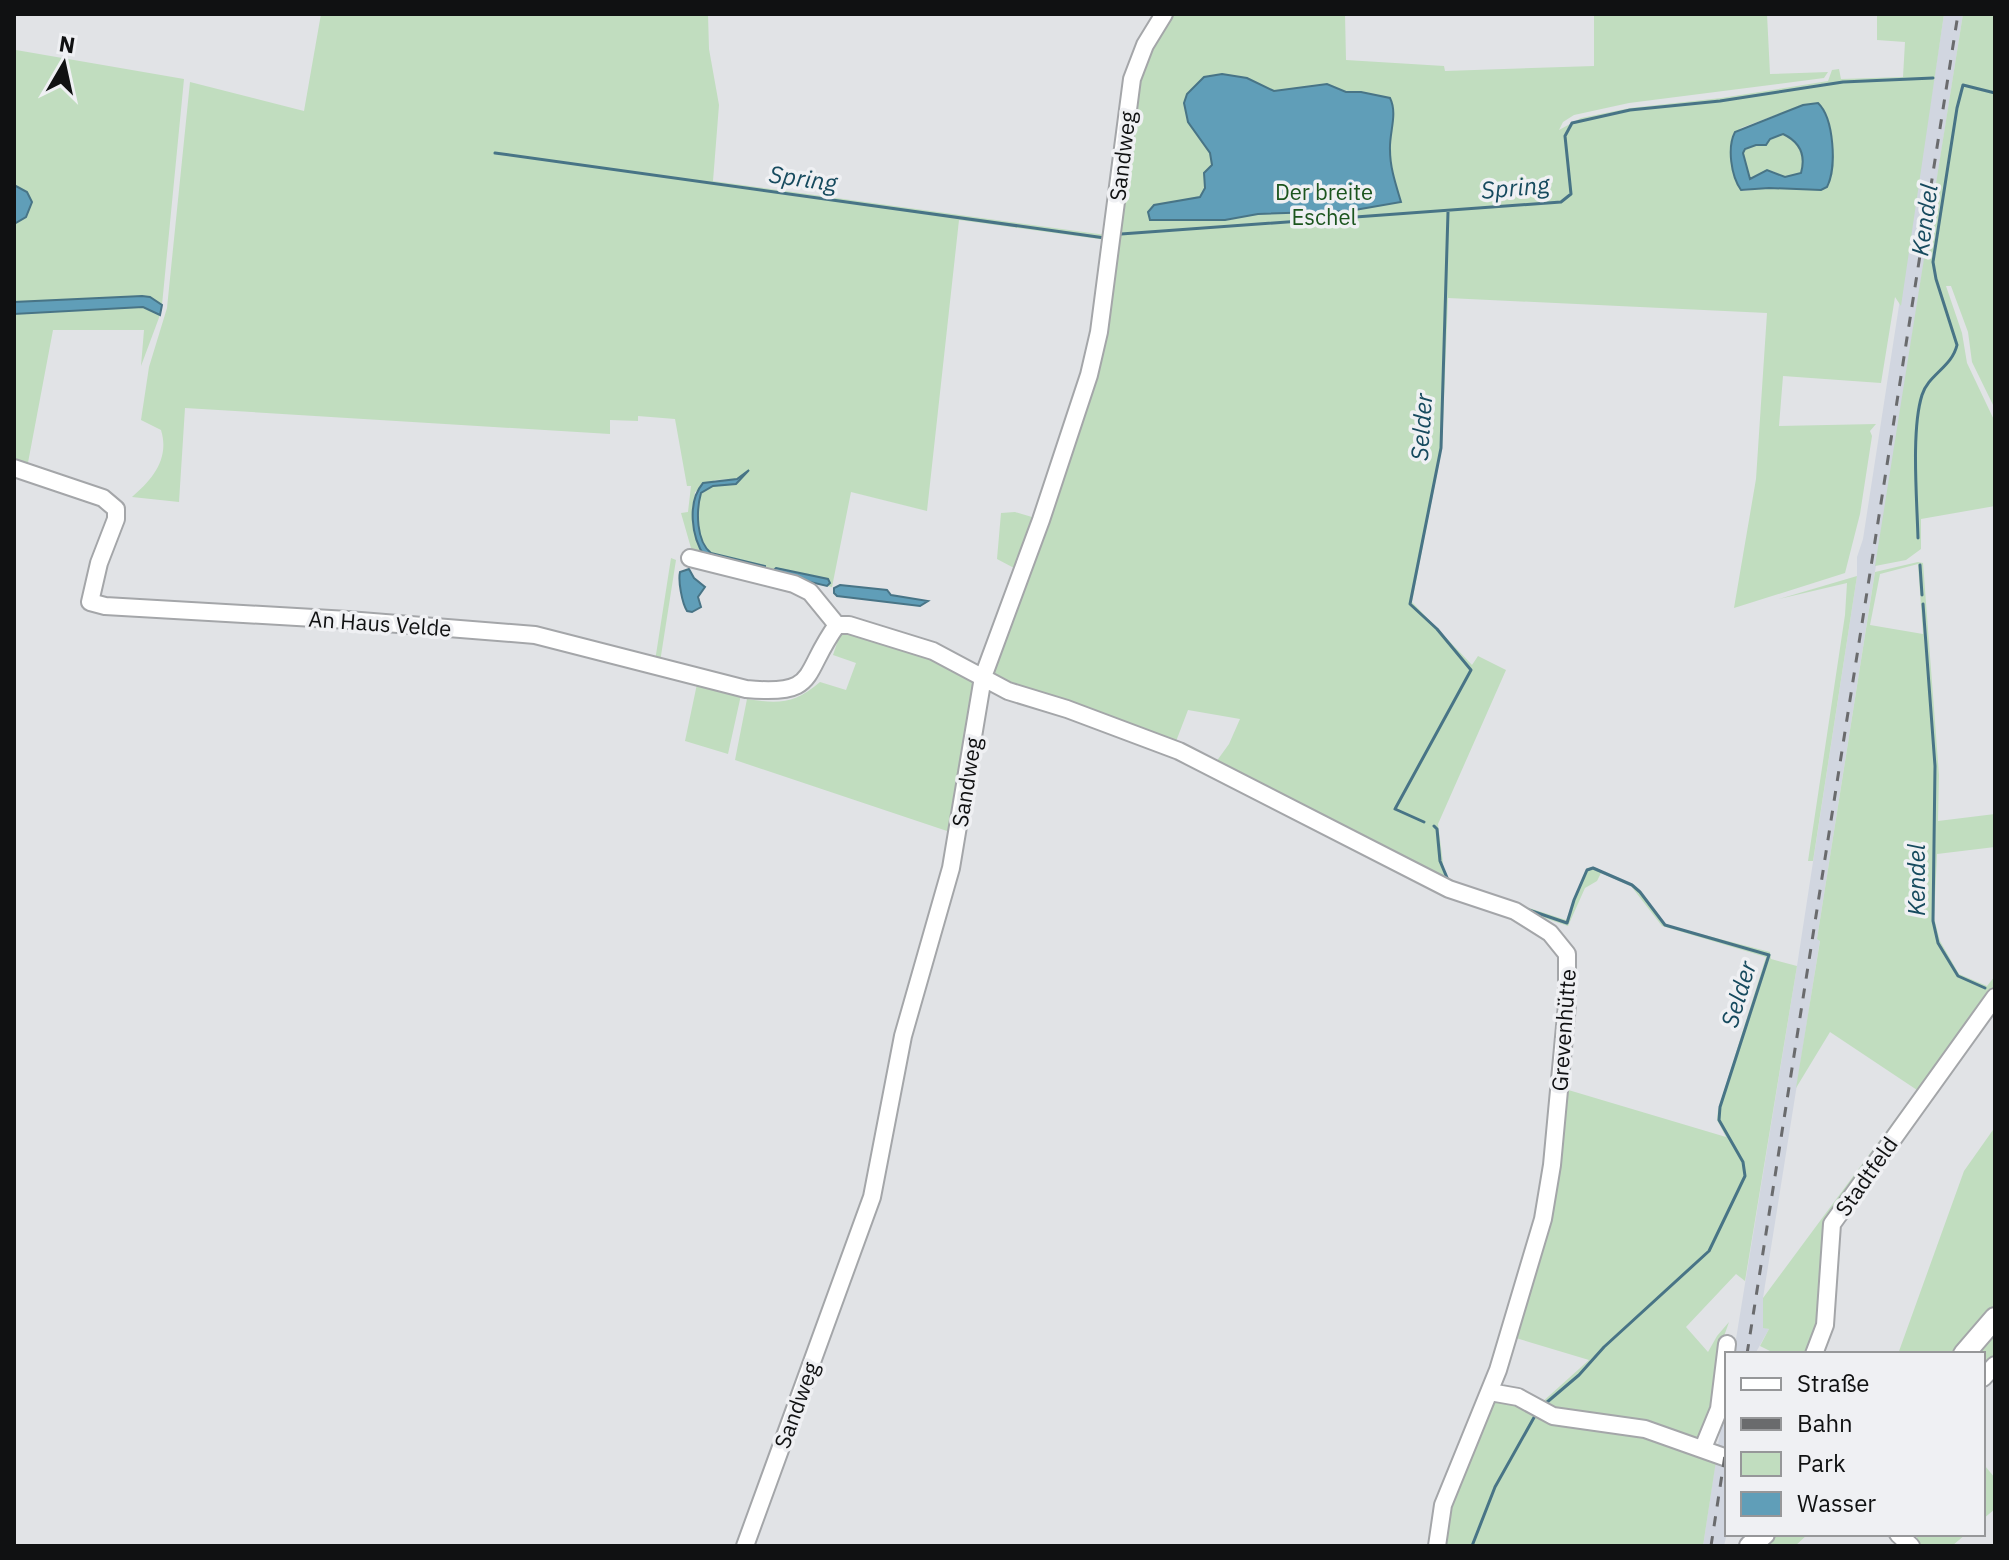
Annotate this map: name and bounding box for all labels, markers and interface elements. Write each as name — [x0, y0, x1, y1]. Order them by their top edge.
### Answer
north arrow — [24, 24, 104, 104]
text: N — [57, 28, 77, 59]
street label: Sandweg — [1102, 109, 1142, 203]
water label: Spring — [767, 157, 841, 199]
water label: Spring — [1480, 168, 1552, 206]
park label: Der breite Eschel — [1275, 177, 1373, 231]
water label: Kendel — [1903, 181, 1945, 258]
water label: Selder — [1403, 391, 1439, 462]
street label: An Haus Velde — [308, 604, 452, 642]
street label: Sandweg — [945, 735, 987, 829]
water label: Kendel — [1900, 843, 1932, 916]
water label: Selder — [1713, 956, 1764, 1031]
street label: Grevenhütte — [1544, 968, 1582, 1092]
street label: Stadtfeld — [1828, 1131, 1904, 1221]
legend — [1725, 1352, 1985, 1536]
street label: Sandweg — [767, 1357, 825, 1452]
text: Straße — [1797, 1367, 1869, 1399]
text: Bahn — [1797, 1407, 1853, 1439]
text: Park — [1797, 1447, 1846, 1479]
text: Wasser — [1797, 1487, 1876, 1519]

